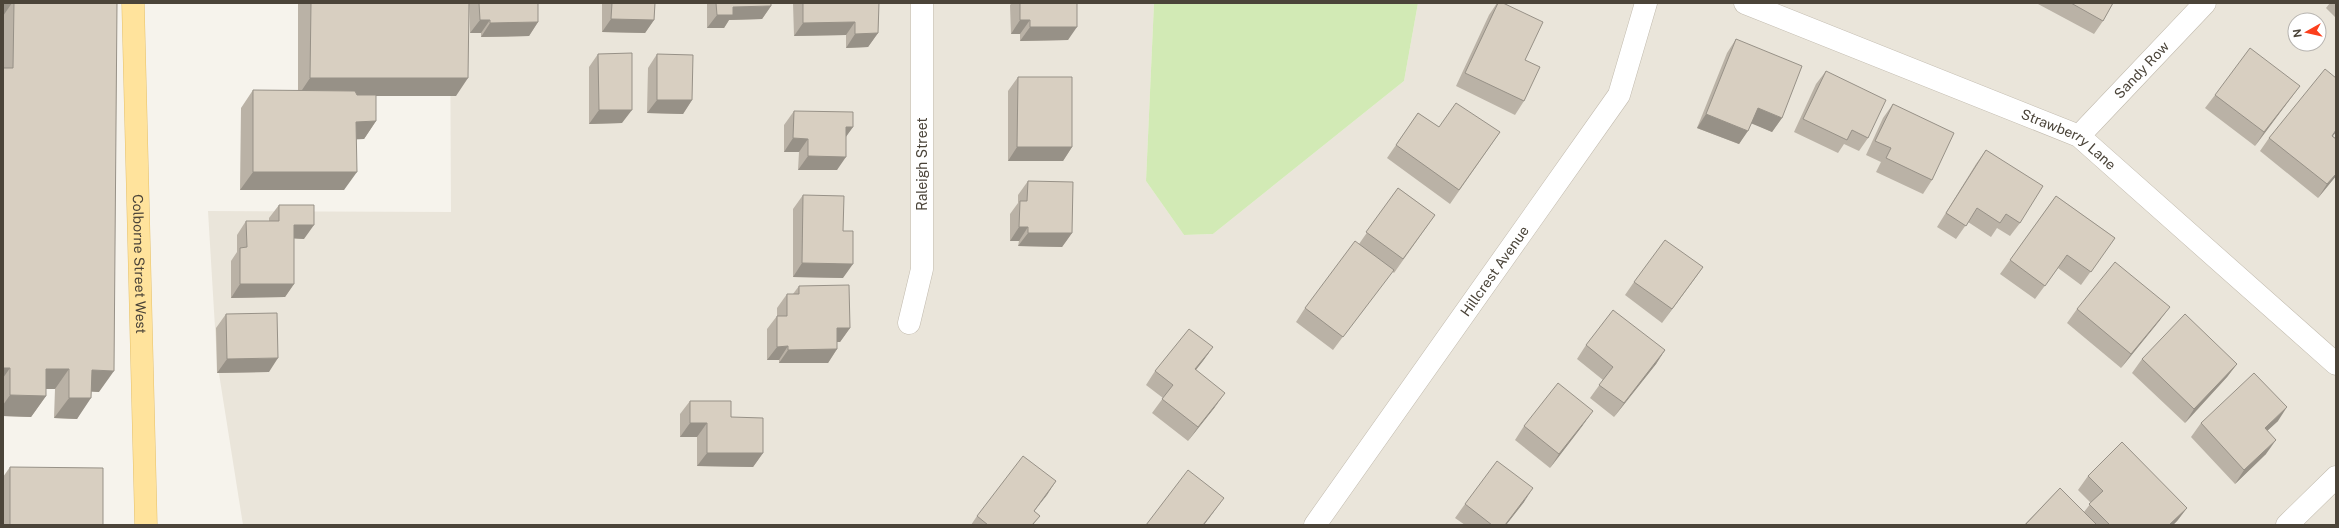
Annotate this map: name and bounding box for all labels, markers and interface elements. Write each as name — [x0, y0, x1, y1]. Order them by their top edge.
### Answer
north arrow — [2287, 12, 2327, 52]
text: N — [2291, 28, 2304, 38]
street label: Sandy Row — [2111, 38, 2172, 102]
street label: Strawberry Lane — [2019, 106, 2119, 173]
street label: Raleigh Street — [914, 117, 930, 211]
street label: Colborne Street West — [130, 194, 149, 334]
street label: Hillcrest Avenue — [1457, 223, 1532, 319]

